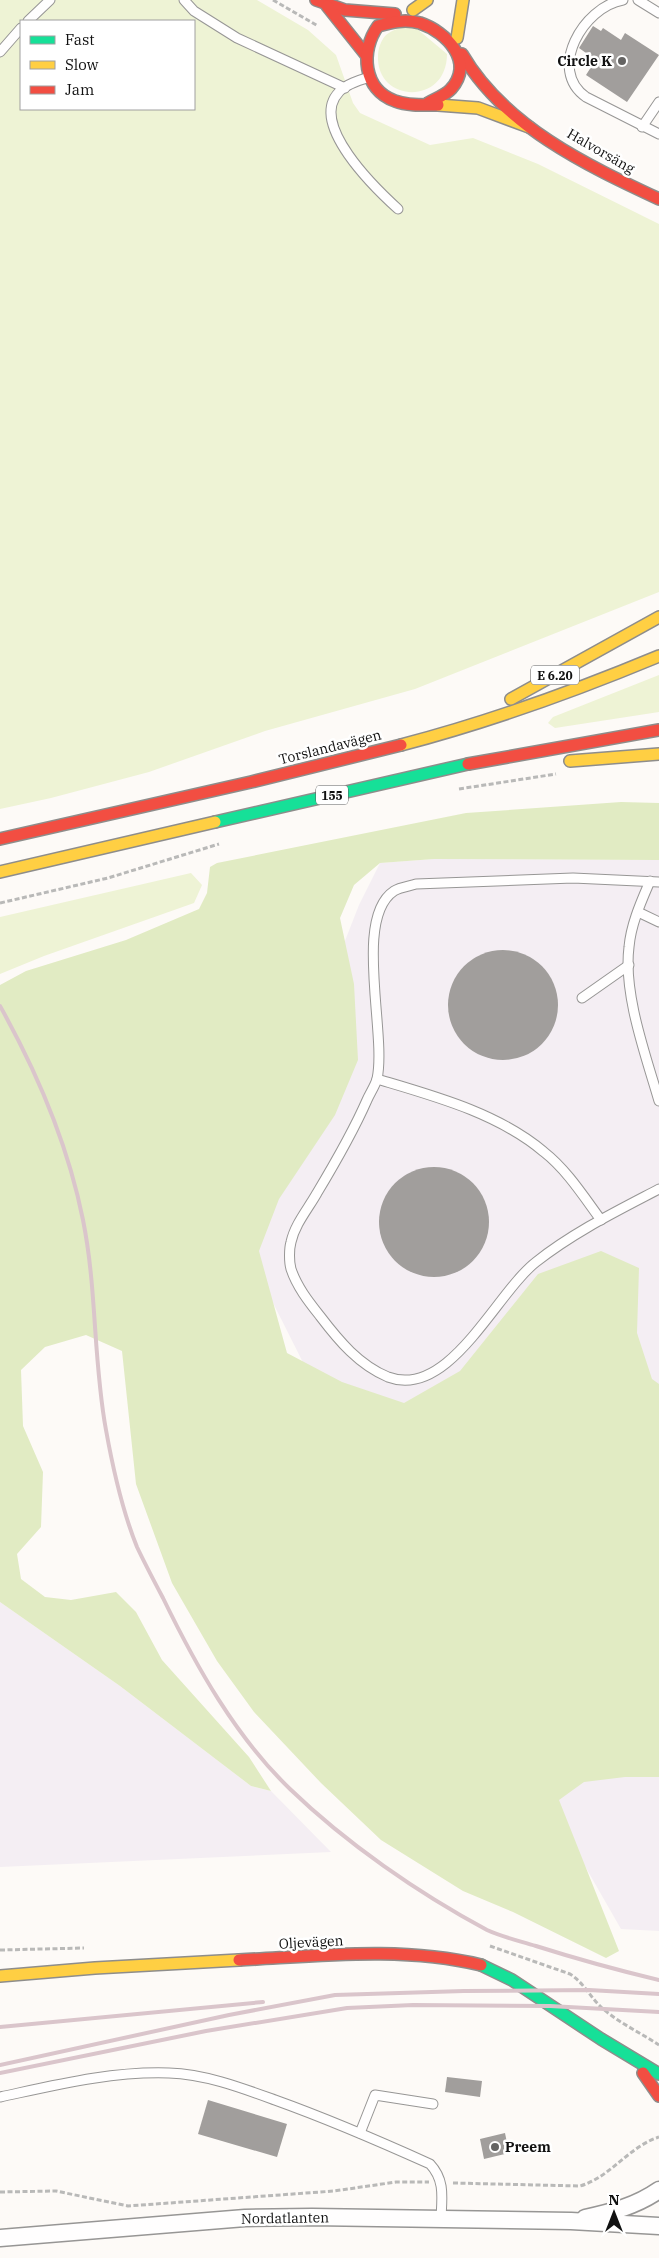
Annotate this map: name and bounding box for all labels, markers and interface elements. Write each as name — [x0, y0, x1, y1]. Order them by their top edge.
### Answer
legend — [20, 20, 195, 110]
text: Fast — [65, 30, 95, 49]
place label: Circle K — [557, 52, 612, 70]
text: Slow — [65, 55, 99, 74]
marker: Circle K — [616, 55, 628, 67]
text: Jam — [65, 80, 94, 99]
street label: Halvorsäng — [564, 124, 638, 178]
road number: E 6.20 — [531, 666, 579, 684]
street label: Torslandavägen — [277, 726, 383, 768]
road number: 155 — [316, 786, 348, 804]
street label: Oljevägen — [278, 1931, 344, 1953]
place label: Preem — [505, 2138, 551, 2156]
marker: Preem — [489, 2141, 501, 2153]
north arrow — [589, 2188, 639, 2238]
text: N — [608, 2191, 620, 2209]
street label: Nordatlanten — [241, 2208, 329, 2228]

